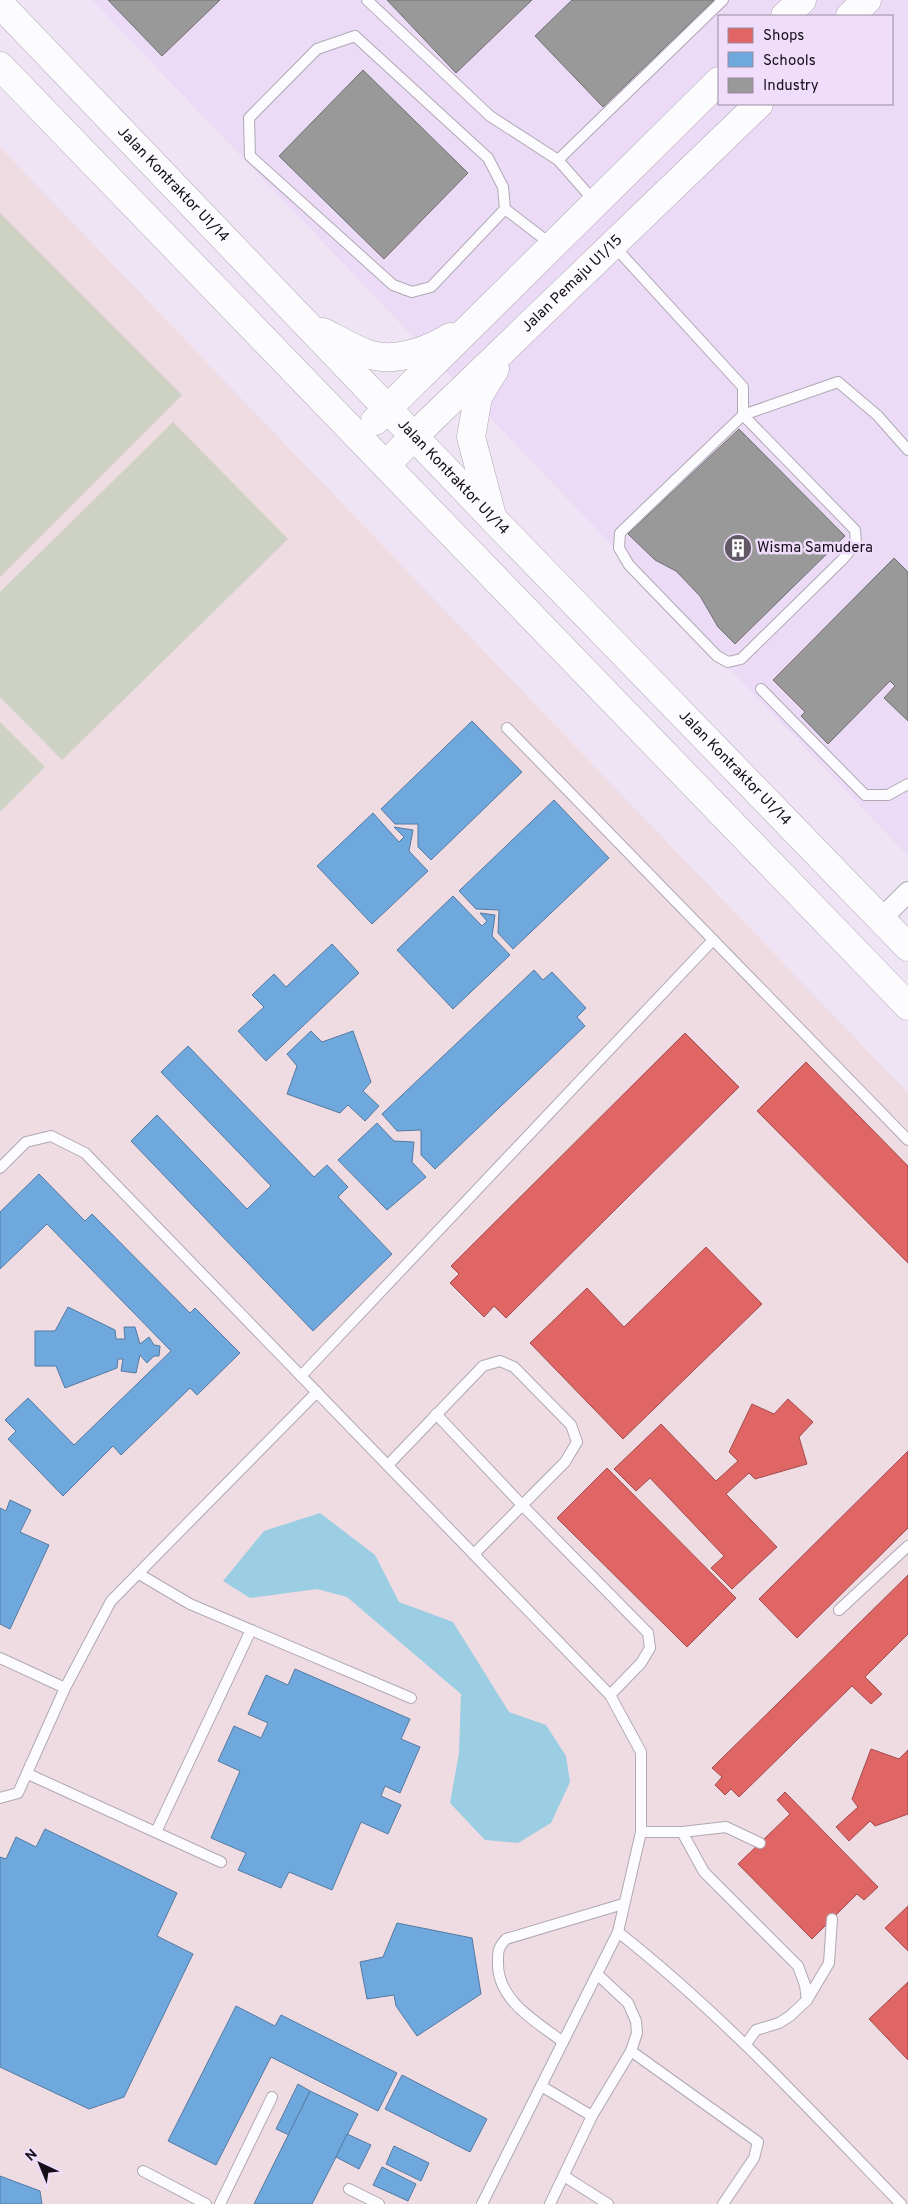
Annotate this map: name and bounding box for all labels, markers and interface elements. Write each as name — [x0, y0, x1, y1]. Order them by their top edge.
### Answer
legend — [718, 15, 893, 105]
text: Shops — [763, 27, 804, 46]
text: Schools — [763, 52, 816, 71]
text: Industry — [763, 77, 819, 96]
street label: Jalan Kontraktor U1/14 — [113, 123, 233, 247]
street label: Jalan Pemaju U1/15 — [518, 231, 627, 337]
street label: Jalan Kontraktor U1/14 — [393, 415, 513, 539]
building icon: Wisma Samudera — [723, 533, 753, 563]
place label: Wisma Samudera — [757, 539, 873, 558]
street label: Jalan Kontraktor U1/14 — [674, 706, 795, 830]
north arrow — [15, 2139, 65, 2189]
text: N — [22, 2146, 42, 2165]

